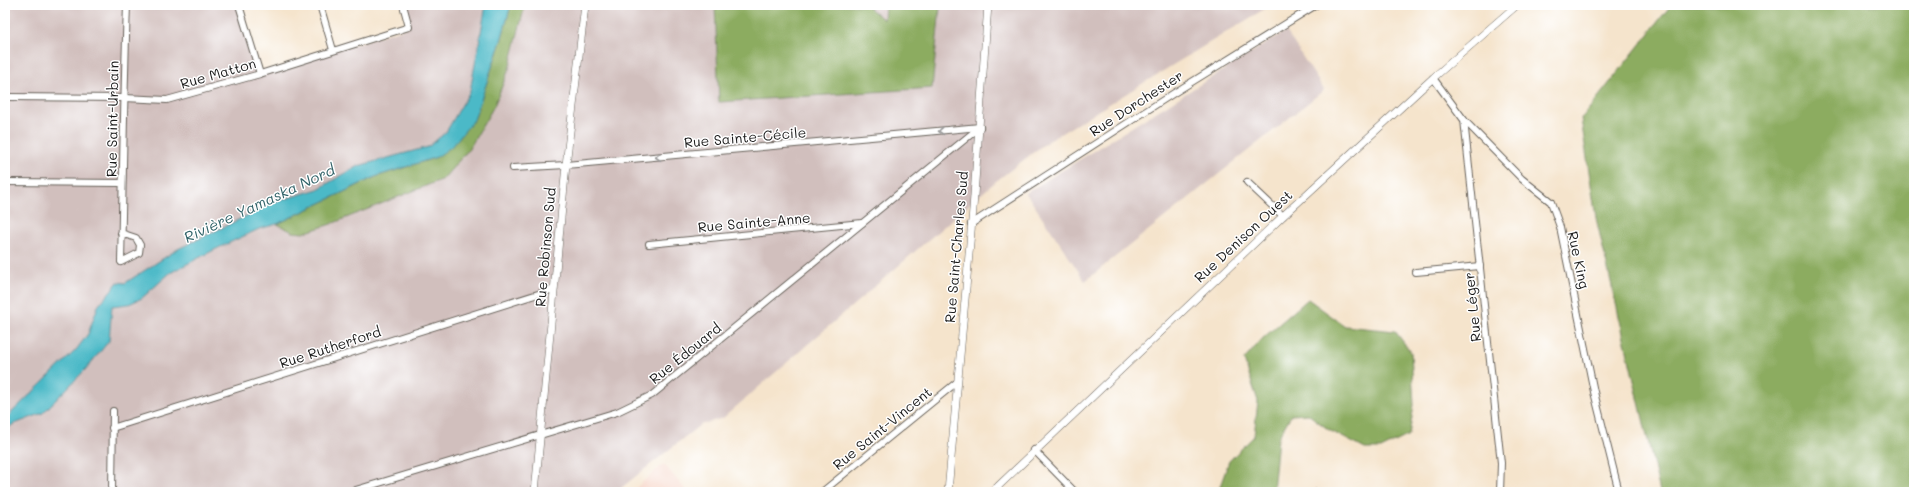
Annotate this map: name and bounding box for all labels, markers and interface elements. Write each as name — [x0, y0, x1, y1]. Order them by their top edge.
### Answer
street label: Rue Matton — [178, 53, 258, 93]
street label: Rue Saint-Urbain — [101, 61, 123, 177]
street label: Rue Dorchester — [1085, 66, 1187, 140]
street label: Rue Sainte-Cécile — [683, 122, 807, 152]
one-way arrow — [938, 126, 944, 135]
one-way arrow — [655, 152, 661, 161]
water label: Rivière Yamaska Nord — [180, 159, 339, 247]
street label: Rue Saint-Charles Sud — [940, 170, 972, 324]
street label: Rue Denison Ouest — [1190, 185, 1296, 287]
street label: Rue Robinson Sud — [530, 186, 560, 307]
street label: Rue Sainte-Anne — [697, 208, 811, 236]
street label: Rue King — [1564, 229, 1594, 291]
street label: Rue Léger — [1459, 271, 1485, 343]
street label: Rue Édouard — [645, 318, 725, 388]
street label: Rue Rutherford — [277, 322, 383, 372]
street label: Rue Saint-Vincent — [828, 382, 936, 474]

